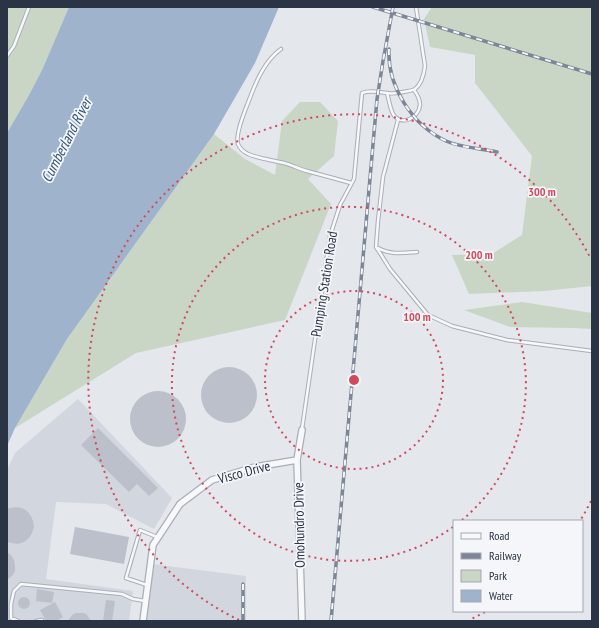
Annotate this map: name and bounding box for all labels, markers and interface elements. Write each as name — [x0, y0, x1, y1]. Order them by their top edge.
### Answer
water label: Cumberland River — [37, 93, 96, 185]
text: 300 m — [528, 184, 556, 199]
street label: Pumping Station Road — [307, 230, 341, 338]
text: 200 m — [465, 247, 493, 262]
text: 100 m — [403, 309, 431, 324]
centre of rings — [347, 373, 361, 387]
street label: Visco Drive — [215, 456, 272, 488]
street label: Omohundro Drive — [289, 482, 309, 568]
legend — [453, 520, 583, 612]
text: Road — [489, 528, 509, 543]
text: Railway — [489, 548, 522, 563]
text: Park — [489, 568, 507, 583]
text: Water — [489, 588, 514, 603]

